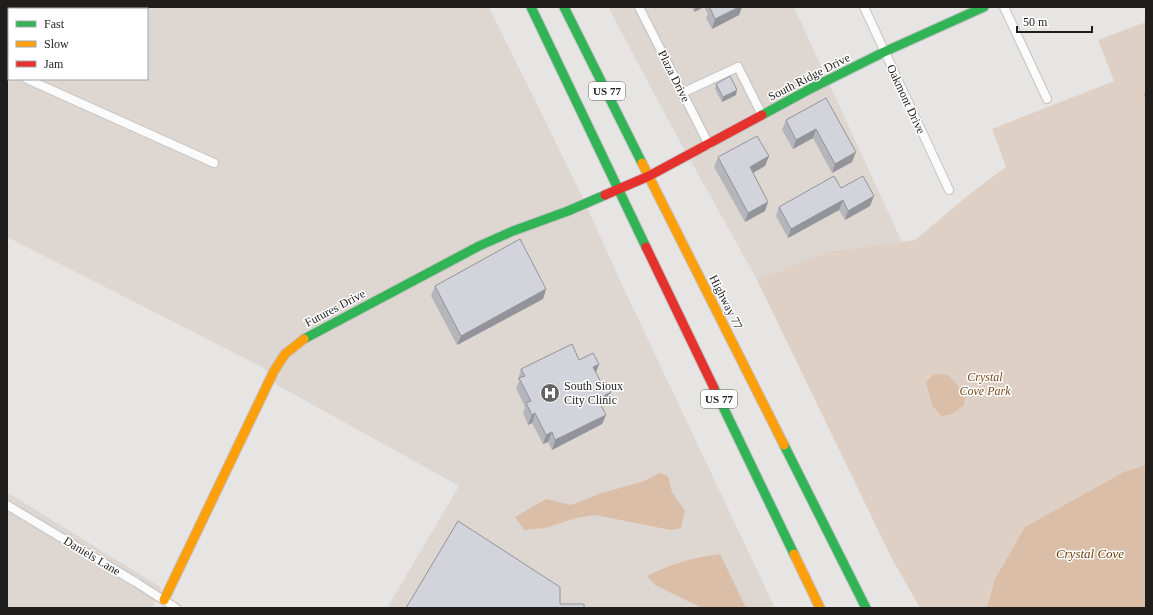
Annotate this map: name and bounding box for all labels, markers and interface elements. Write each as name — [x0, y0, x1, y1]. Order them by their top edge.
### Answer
legend — [8, 8, 148, 80]
scale bar — [1017, 8, 1092, 34]
text: 50 m — [1023, 15, 1048, 29]
text: Fast — [44, 17, 65, 31]
text: Slow — [44, 37, 69, 51]
street label: Plaza Drive — [655, 48, 693, 104]
street label: South Ridge Drive — [766, 50, 852, 104]
text: Jam — [44, 57, 64, 71]
street label: Oakmont Drive — [884, 62, 928, 136]
road number: US 77 — [589, 82, 625, 100]
street label: Highway 77 — [706, 273, 746, 331]
street label: Futures Drive — [302, 286, 368, 330]
park label: Crystal Cove Park — [960, 370, 1011, 398]
place label: South Sioux City Clinic — [564, 379, 623, 407]
hospital icon: South Sioux City Clinic — [539, 382, 561, 404]
road number: US 77 — [701, 390, 737, 408]
street label: Daniels Lane — [61, 534, 123, 578]
water label: Crystal Cove — [1056, 546, 1124, 561]

